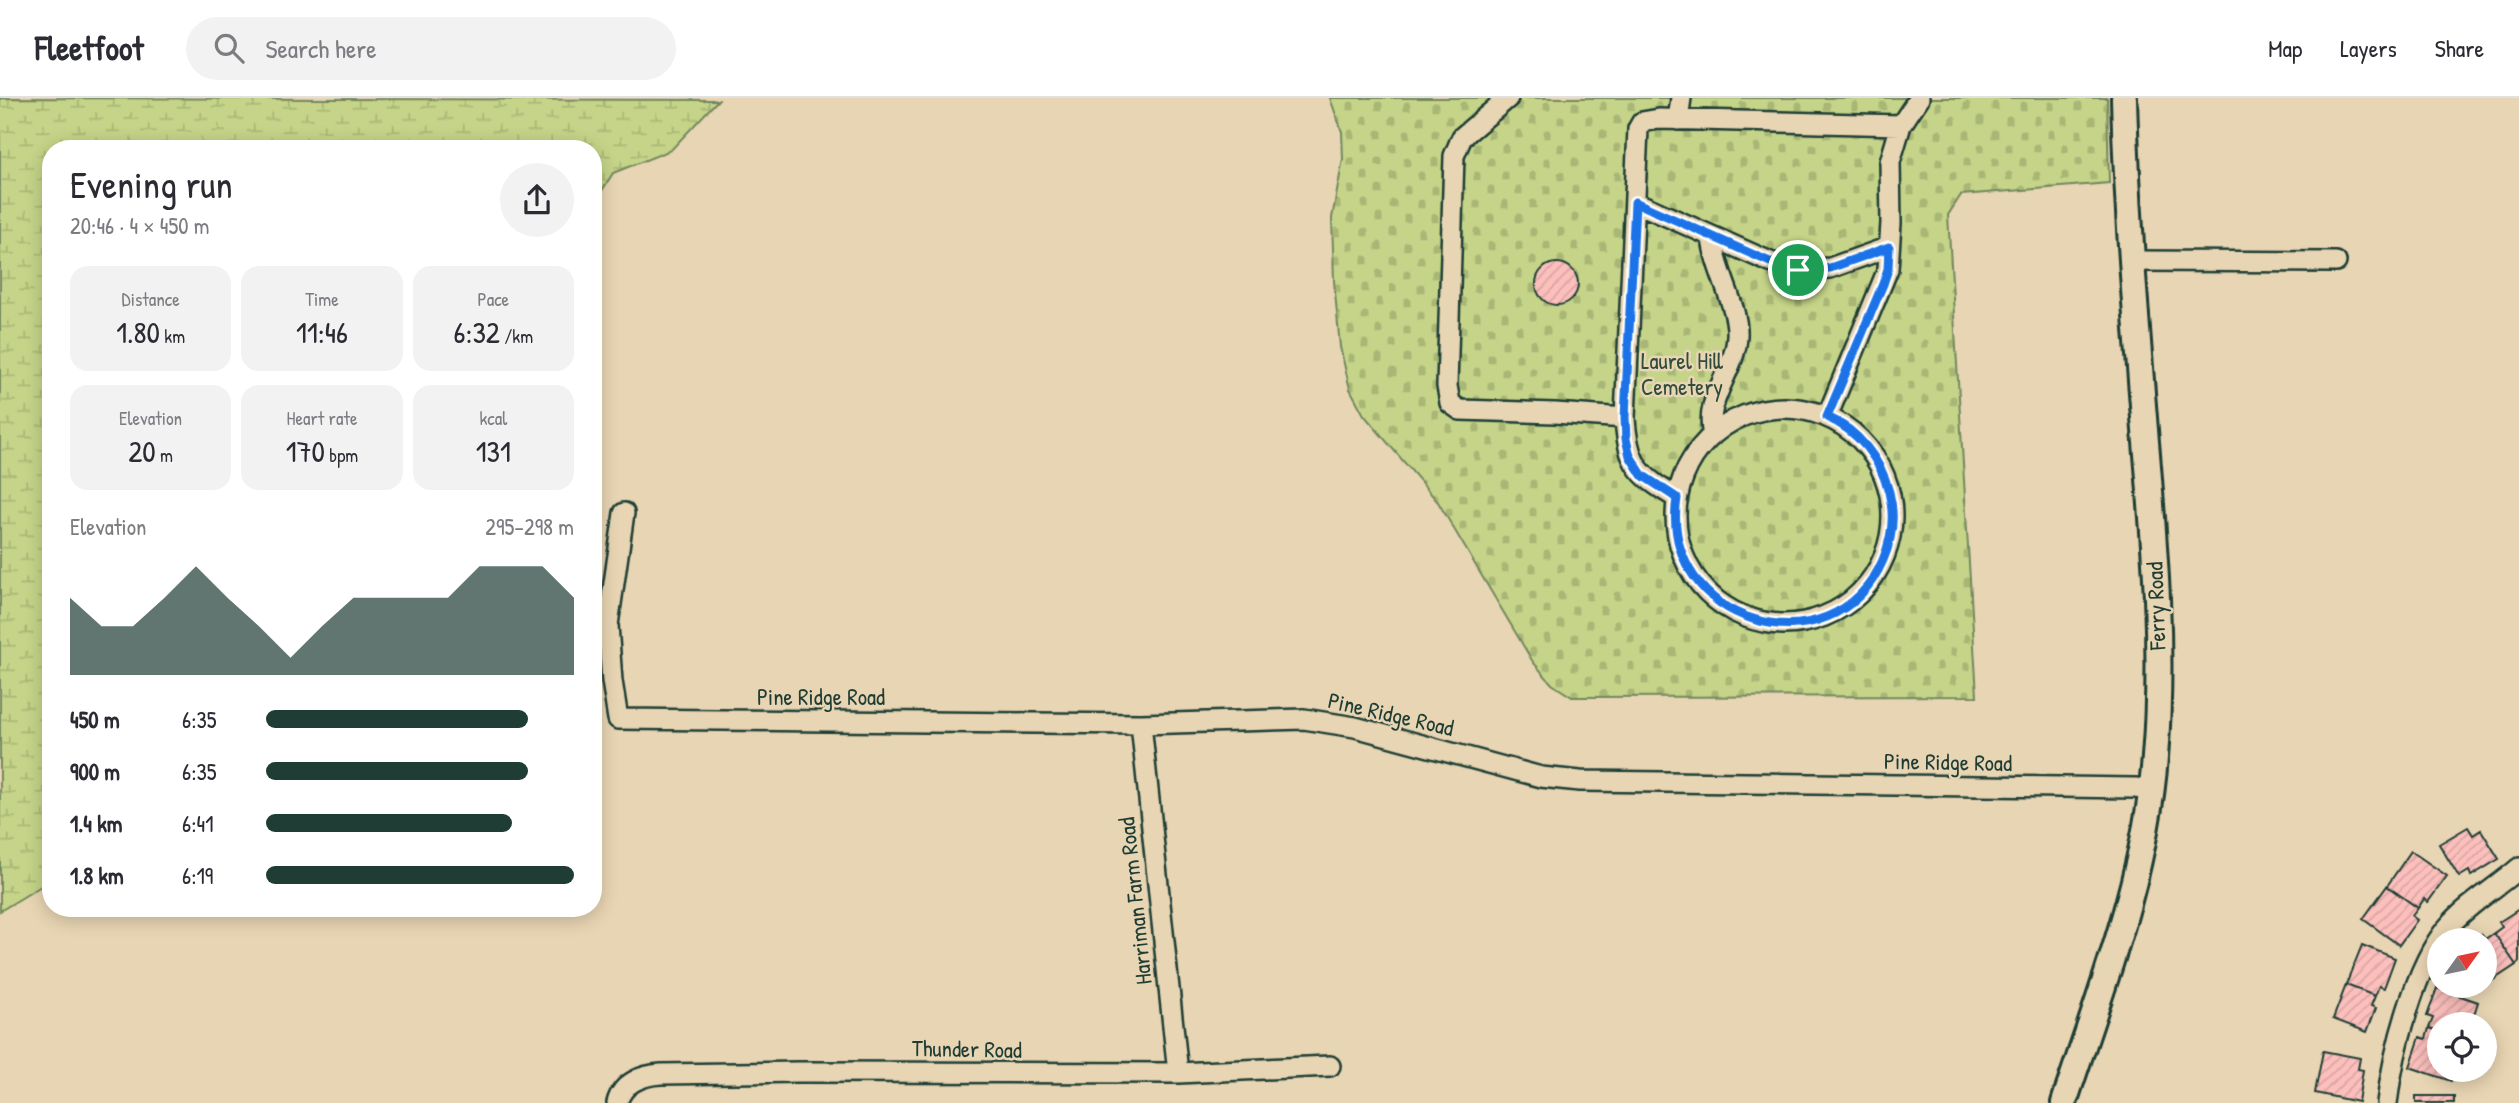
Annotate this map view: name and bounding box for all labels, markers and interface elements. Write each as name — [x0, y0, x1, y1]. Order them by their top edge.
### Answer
search box — [186, 17, 676, 80]
text: Fleetfoot — [35, 26, 144, 70]
icon: search — [210, 29, 248, 67]
text: Search here — [266, 31, 377, 66]
text: Map — [2268, 32, 2302, 64]
text: Layers — [2340, 32, 2397, 64]
text: Share — [2435, 32, 2484, 64]
text: Evening run — [70, 158, 233, 210]
button: share — [500, 163, 574, 237]
text: 20:46 · 4 × 450 m — [70, 210, 209, 241]
pin — [1768, 240, 1828, 300]
icon: arrive — [1779, 251, 1817, 289]
text: Distance — [122, 286, 180, 312]
text: Time — [305, 286, 339, 312]
text: Pace — [478, 286, 509, 312]
text: 1.80 — [116, 312, 160, 352]
text: 11:46 — [296, 312, 348, 352]
text: 6:32 — [454, 312, 500, 352]
text: km — [160, 323, 185, 349]
text: /km — [500, 323, 533, 349]
park label: Laurel Hill Cemetery — [1641, 345, 1724, 402]
text: Elevation — [119, 405, 182, 431]
text: Heart rate — [287, 405, 357, 431]
text: kcal — [479, 405, 507, 431]
text: 20 — [128, 431, 156, 471]
text: 170 — [286, 431, 325, 471]
text: 131 — [476, 431, 511, 471]
text: m — [156, 442, 173, 468]
text: bpm — [325, 442, 358, 468]
text: Elevation — [70, 511, 146, 542]
text: 295–298 m — [485, 511, 574, 542]
street label: Ferry Road — [2138, 561, 2173, 652]
street label: Pine Ridge Road — [757, 681, 885, 712]
street label: Pine Ridge Road — [1325, 684, 1457, 743]
text: 450 m — [70, 704, 120, 735]
text: 6:35 — [182, 704, 217, 735]
street label: Pine Ridge Road — [1884, 745, 2012, 778]
text: 900 m — [70, 756, 120, 787]
text: 6:35 — [182, 756, 217, 787]
text: 1.4 km — [70, 808, 122, 839]
text: 6:41 — [182, 808, 214, 839]
street label: Harriman Farm Road — [1110, 816, 1159, 986]
text: 1.8 km — [70, 860, 124, 891]
text: 6:19 — [182, 860, 213, 891]
north arrow — [2427, 928, 2497, 998]
map controls — [2427, 928, 2497, 1082]
button: locate — [2427, 1012, 2497, 1082]
street label: Thunder Road — [912, 1032, 1022, 1065]

